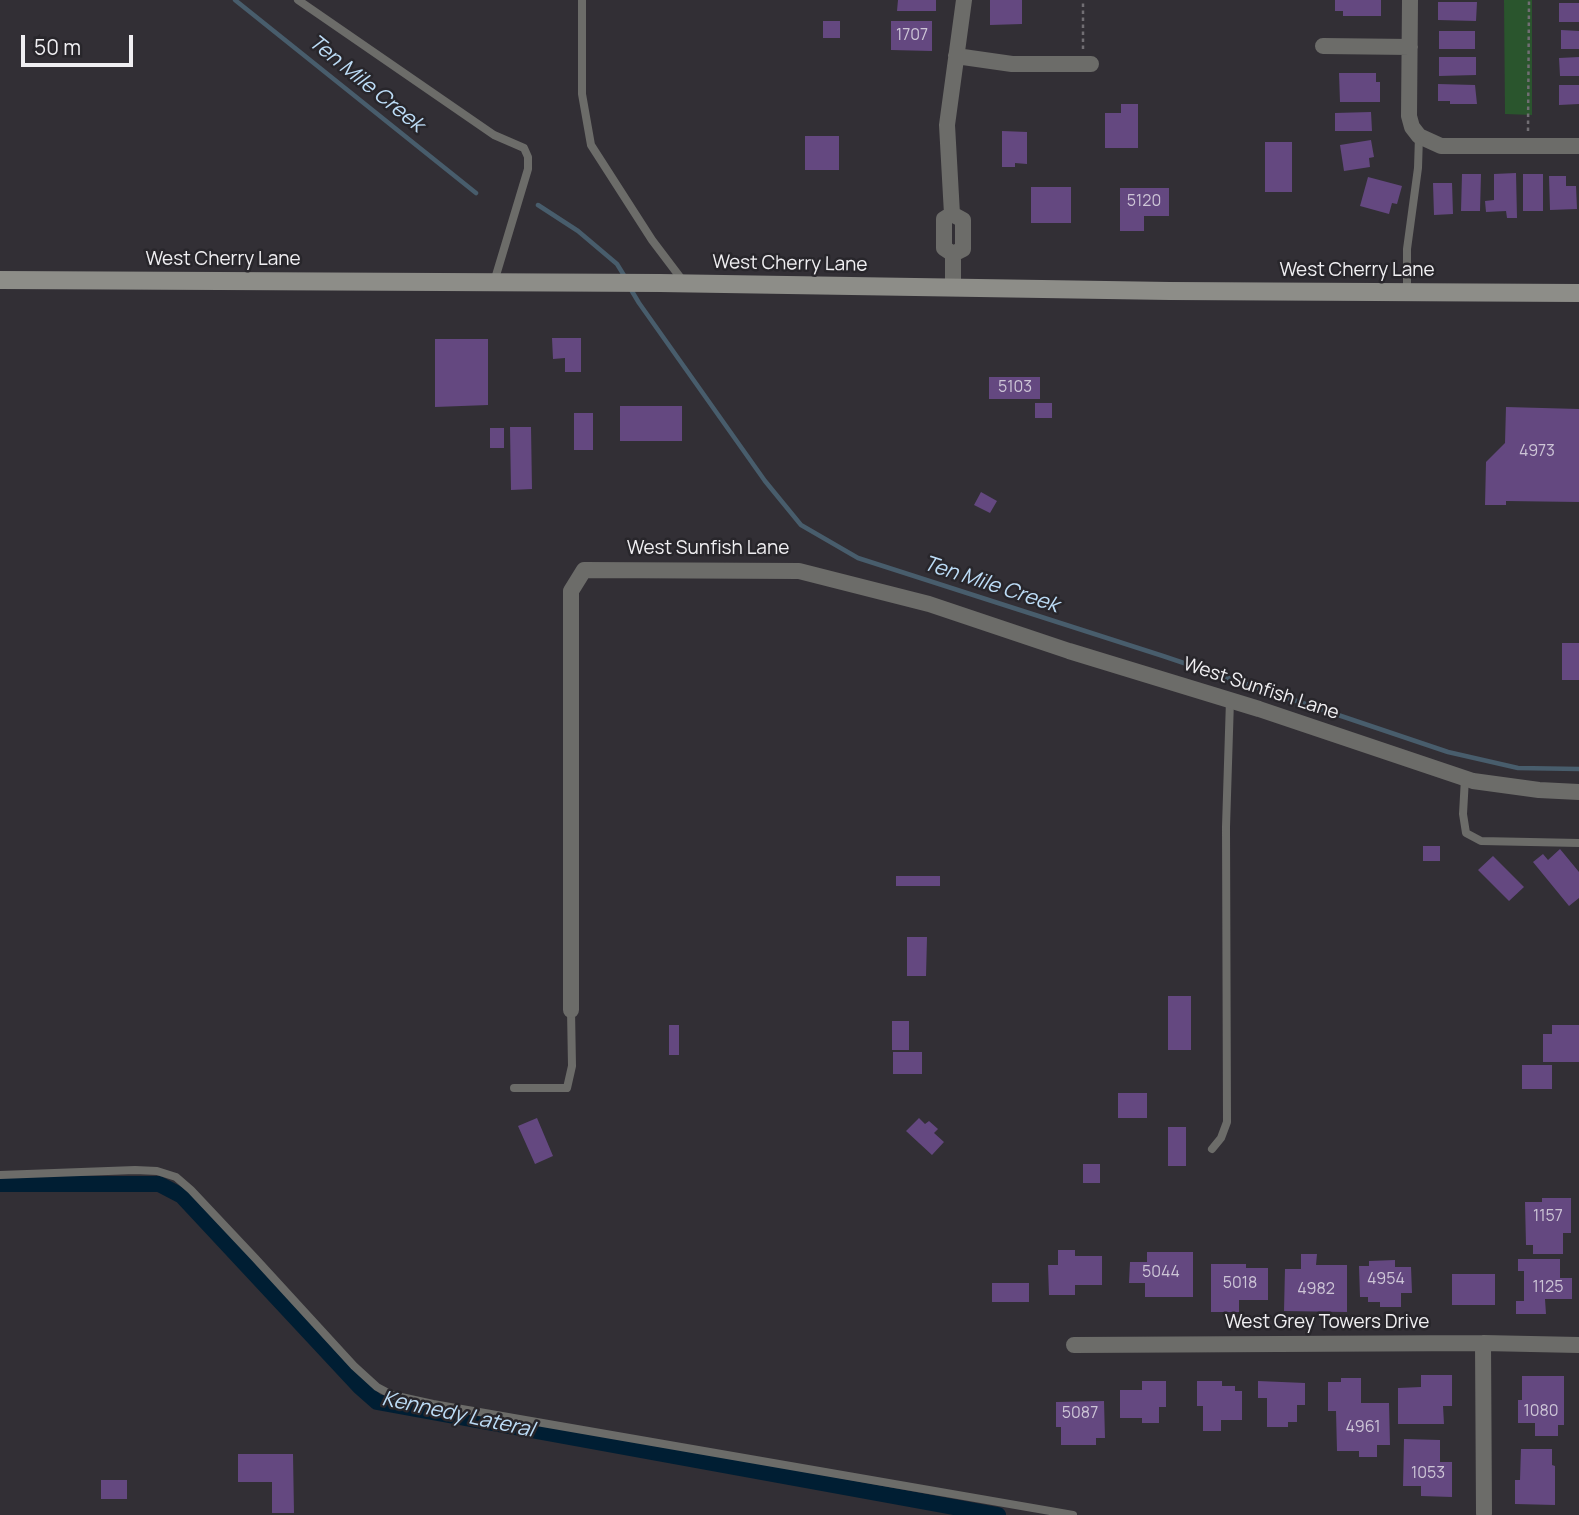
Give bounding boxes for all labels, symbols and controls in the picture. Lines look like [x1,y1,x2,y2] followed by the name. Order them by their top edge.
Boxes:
[24,21,136,65] scale bar
[896,26,928,46] house number: 1707
[303,30,429,138] water label: Ten Mile Creek
[34,33,81,61] text: 50 m
[1127,192,1161,212] house number: 5120
[145,249,301,271] street label: West Cherry Lane
[712,251,868,277] street label: West Cherry Lane
[1279,260,1435,282] street label: West Cherry Lane
[998,378,1032,398] house number: 5103
[1519,442,1555,462] house number: 4973
[627,538,789,560] street label: West Sunfish Lane
[920,551,1062,619] water label: Ten Mile Creek
[1180,653,1342,725] street label: West Sunfish Lane
[1533,1207,1563,1227] house number: 1157
[1142,1263,1180,1283] house number: 5044
[1367,1270,1405,1290] house number: 4954
[1223,1274,1257,1294] house number: 5018
[1533,1278,1563,1298] house number: 1125
[1297,1280,1335,1300] house number: 4982
[1225,1312,1429,1334] street label: West Grey Towers Drive
[380,1387,536,1443] water label: Kennedy Lateral
[1523,1402,1559,1422] house number: 1080
[1062,1404,1098,1424] house number: 5087
[1345,1418,1381,1438] house number: 4961
[1411,1464,1445,1484] house number: 1053

